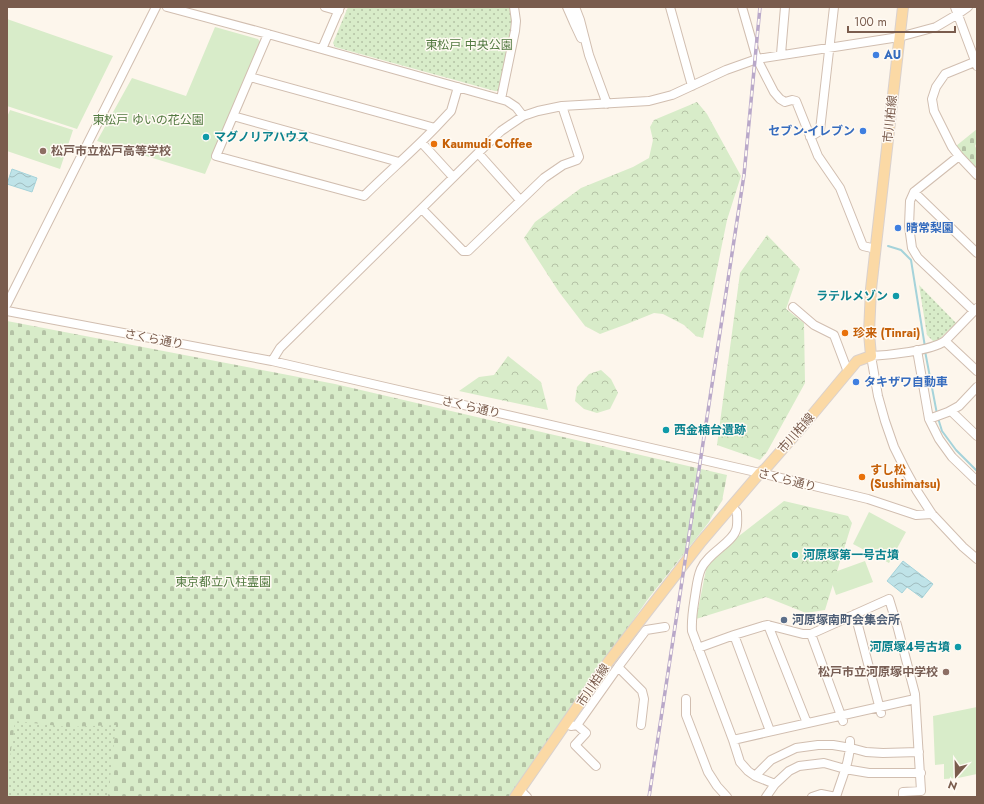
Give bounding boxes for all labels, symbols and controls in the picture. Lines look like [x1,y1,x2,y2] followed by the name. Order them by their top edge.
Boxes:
[848,8,955,34] scale bar
[854,13,887,31] text: 100 m
[425,36,513,54] park label: 東松戸 中央公園
[883,46,901,64] place label: AU
[871,50,881,60] marker: AU
[879,94,901,144] street label: 市川柏線
[92,111,204,129] park label: 東松戸 ゆいの花公園
[768,122,855,140] place label: セブン-イレブン
[858,126,868,136] marker: セブン-イレブン
[214,128,309,146] place label: マグノリアハウス
[201,132,211,142] marker: マグノリアハウス
[442,135,532,153] place label: Kaumudi Coffee
[429,139,439,149] marker: Kaumudi Coffee
[51,142,171,160] place label: 松戸市立松戸高等学校
[38,146,48,156] marker: 松戸市立松戸高等学校
[906,219,954,237] place label: 晴常梨園
[893,223,903,233] marker: 晴常梨園
[816,287,888,305] place label: ラテルメゾン
[891,291,901,301] marker: ラテルメゾン
[123,324,185,354] street label: さくら通り
[853,324,920,342] place label: 珍来 (Tinrai)
[840,328,850,338] marker: 珍来 (Tinrai)
[864,373,948,391] place label: タキザワ自動車
[851,377,861,387] marker: タキザワ自動車
[440,391,502,423] street label: さくら通り
[773,409,819,457] street label: 市川柏線
[674,421,746,439] place label: 西金楠台遺跡
[661,425,671,435] marker: 西金楠台遺跡
[870,461,941,493] place label: すし松 (Sushimatsu)
[756,464,818,496] street label: さくら通り
[857,472,867,482] marker: すし松 (Sushimatsu)
[803,546,899,564] place label: 河原塚第一号古墳
[790,550,800,560] marker: 河原塚第一号古墳
[175,573,271,591] park label: 東京都立八柱霊園
[792,611,900,629] place label: 河原塚南町会集会所
[779,615,789,625] marker: 河原塚南町会集会所
[870,638,950,656] place label: 河原塚4号古墳
[953,642,963,652] marker: 河原塚4号古墳
[572,660,614,710] street label: 市川柏線
[818,663,938,681] place label: 松戸市立河原塚中学校
[941,667,951,677] marker: 松戸市立河原塚中学校
[936,756,976,796] north arrow
[946,776,959,794] text: N

